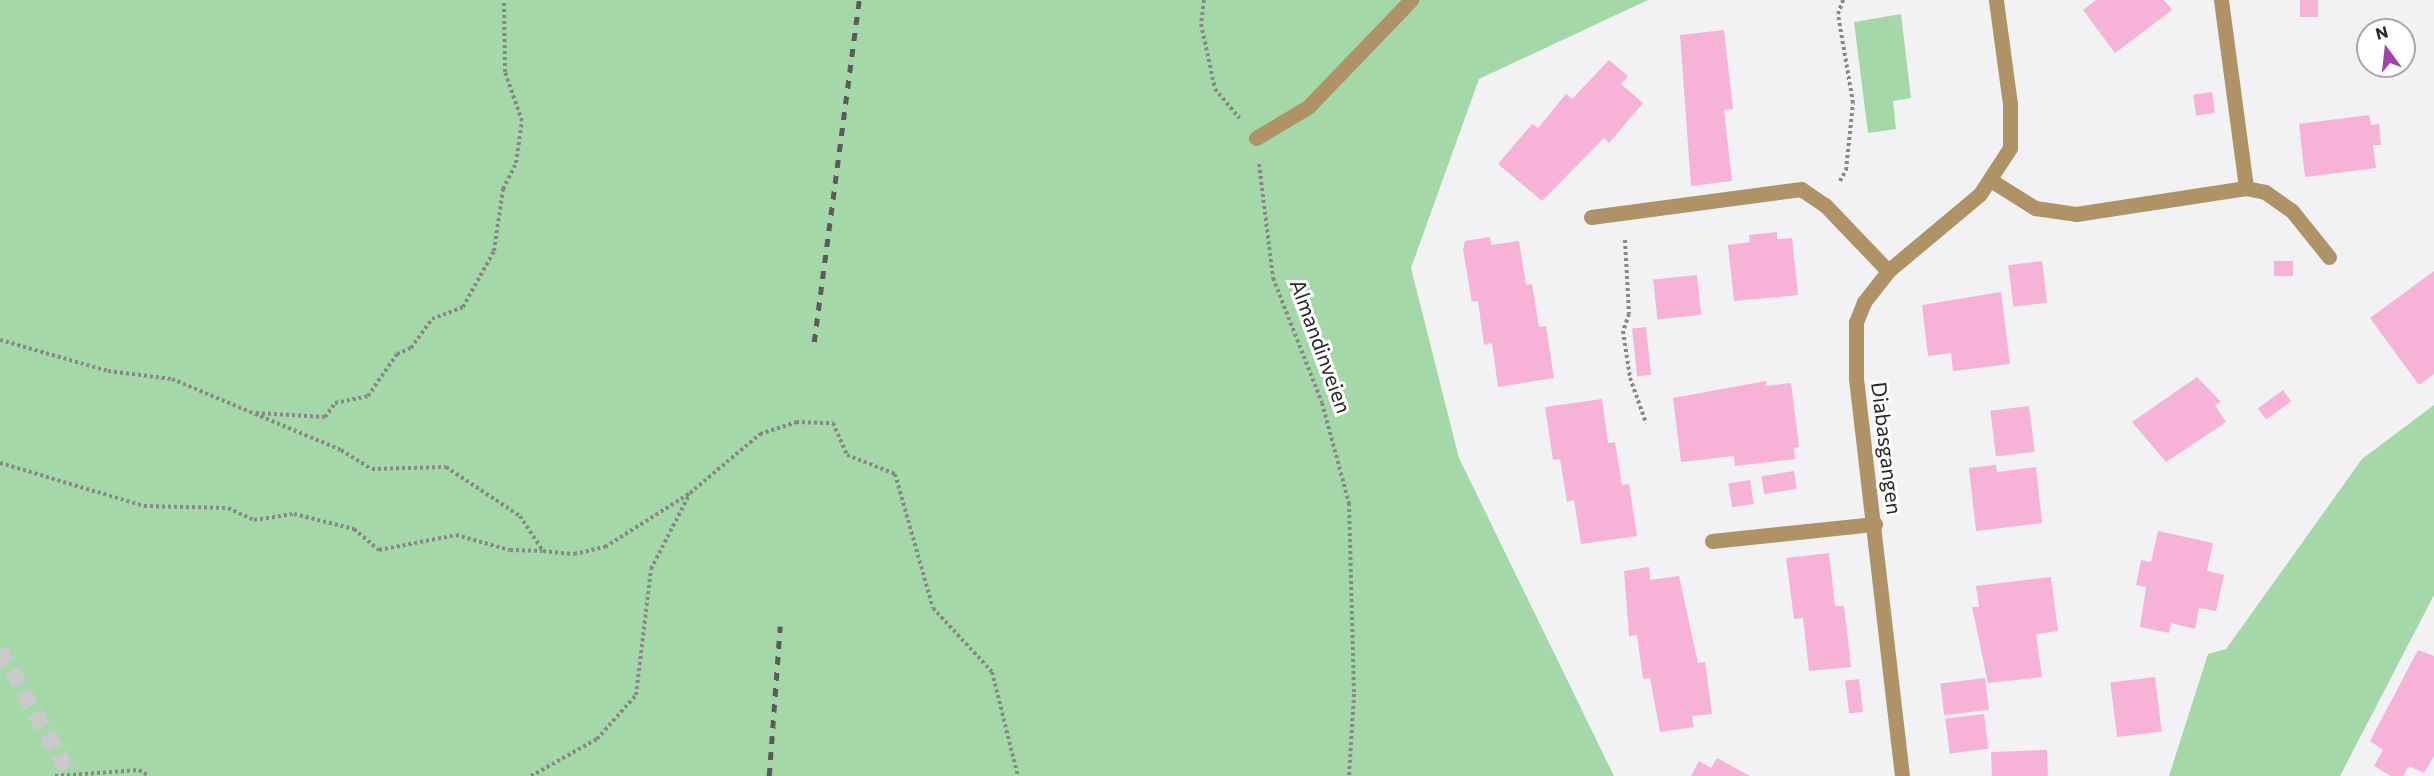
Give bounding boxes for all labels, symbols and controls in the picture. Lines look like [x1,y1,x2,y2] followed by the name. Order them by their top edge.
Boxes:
[2356,18,2416,78] north arrow
[2373,21,2390,43] text: N
[1285,276,1357,416] street label: Almandinveien
[1866,380,1908,516] street label: Diabasgangen

